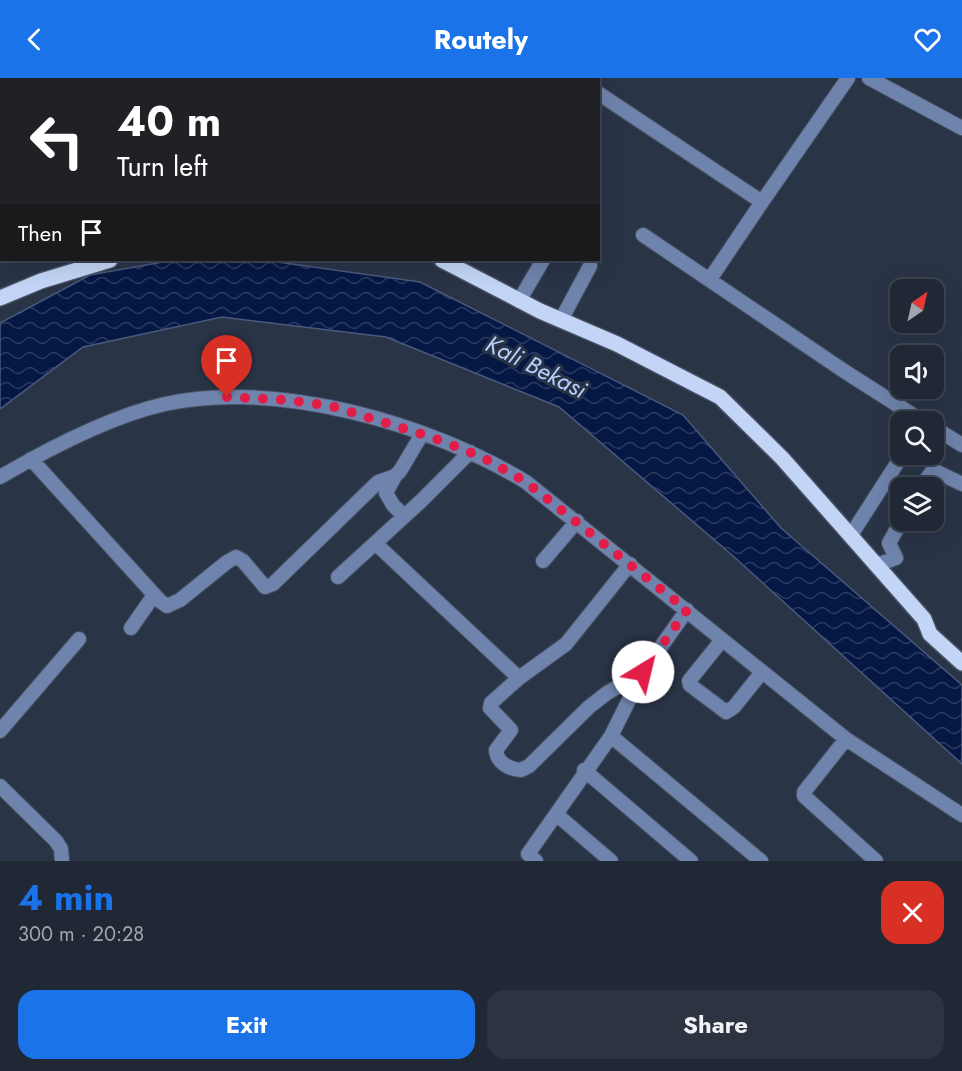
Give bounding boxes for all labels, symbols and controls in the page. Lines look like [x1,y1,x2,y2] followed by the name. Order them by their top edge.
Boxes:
[434,20,528,59] text: Routely
[18,23,51,56] icon: back
[911,23,944,56] icon: heart
[117,91,221,152] text: 40 m
[18,102,96,180] icon: left
[117,147,207,186] text: Turn left
[75,216,108,249] icon: arrive
[18,217,63,249] text: Then
[890,279,944,333] north arrow
[890,279,944,531] map controls
[480,326,594,407] water label: Kali Bekasi
[201,335,252,397] pin
[210,344,243,377] icon: arrive
[890,345,944,399] button: sound
[890,411,944,465] button: search
[890,477,944,531] button: layers
[611,640,675,704] position arrow
[18,871,114,923] text: 4 min
[881,881,944,944] button: close
[18,920,144,949] text: 300 m · 20:28
[18,990,475,1059] button: Exit
[487,990,944,1059] button: Share

